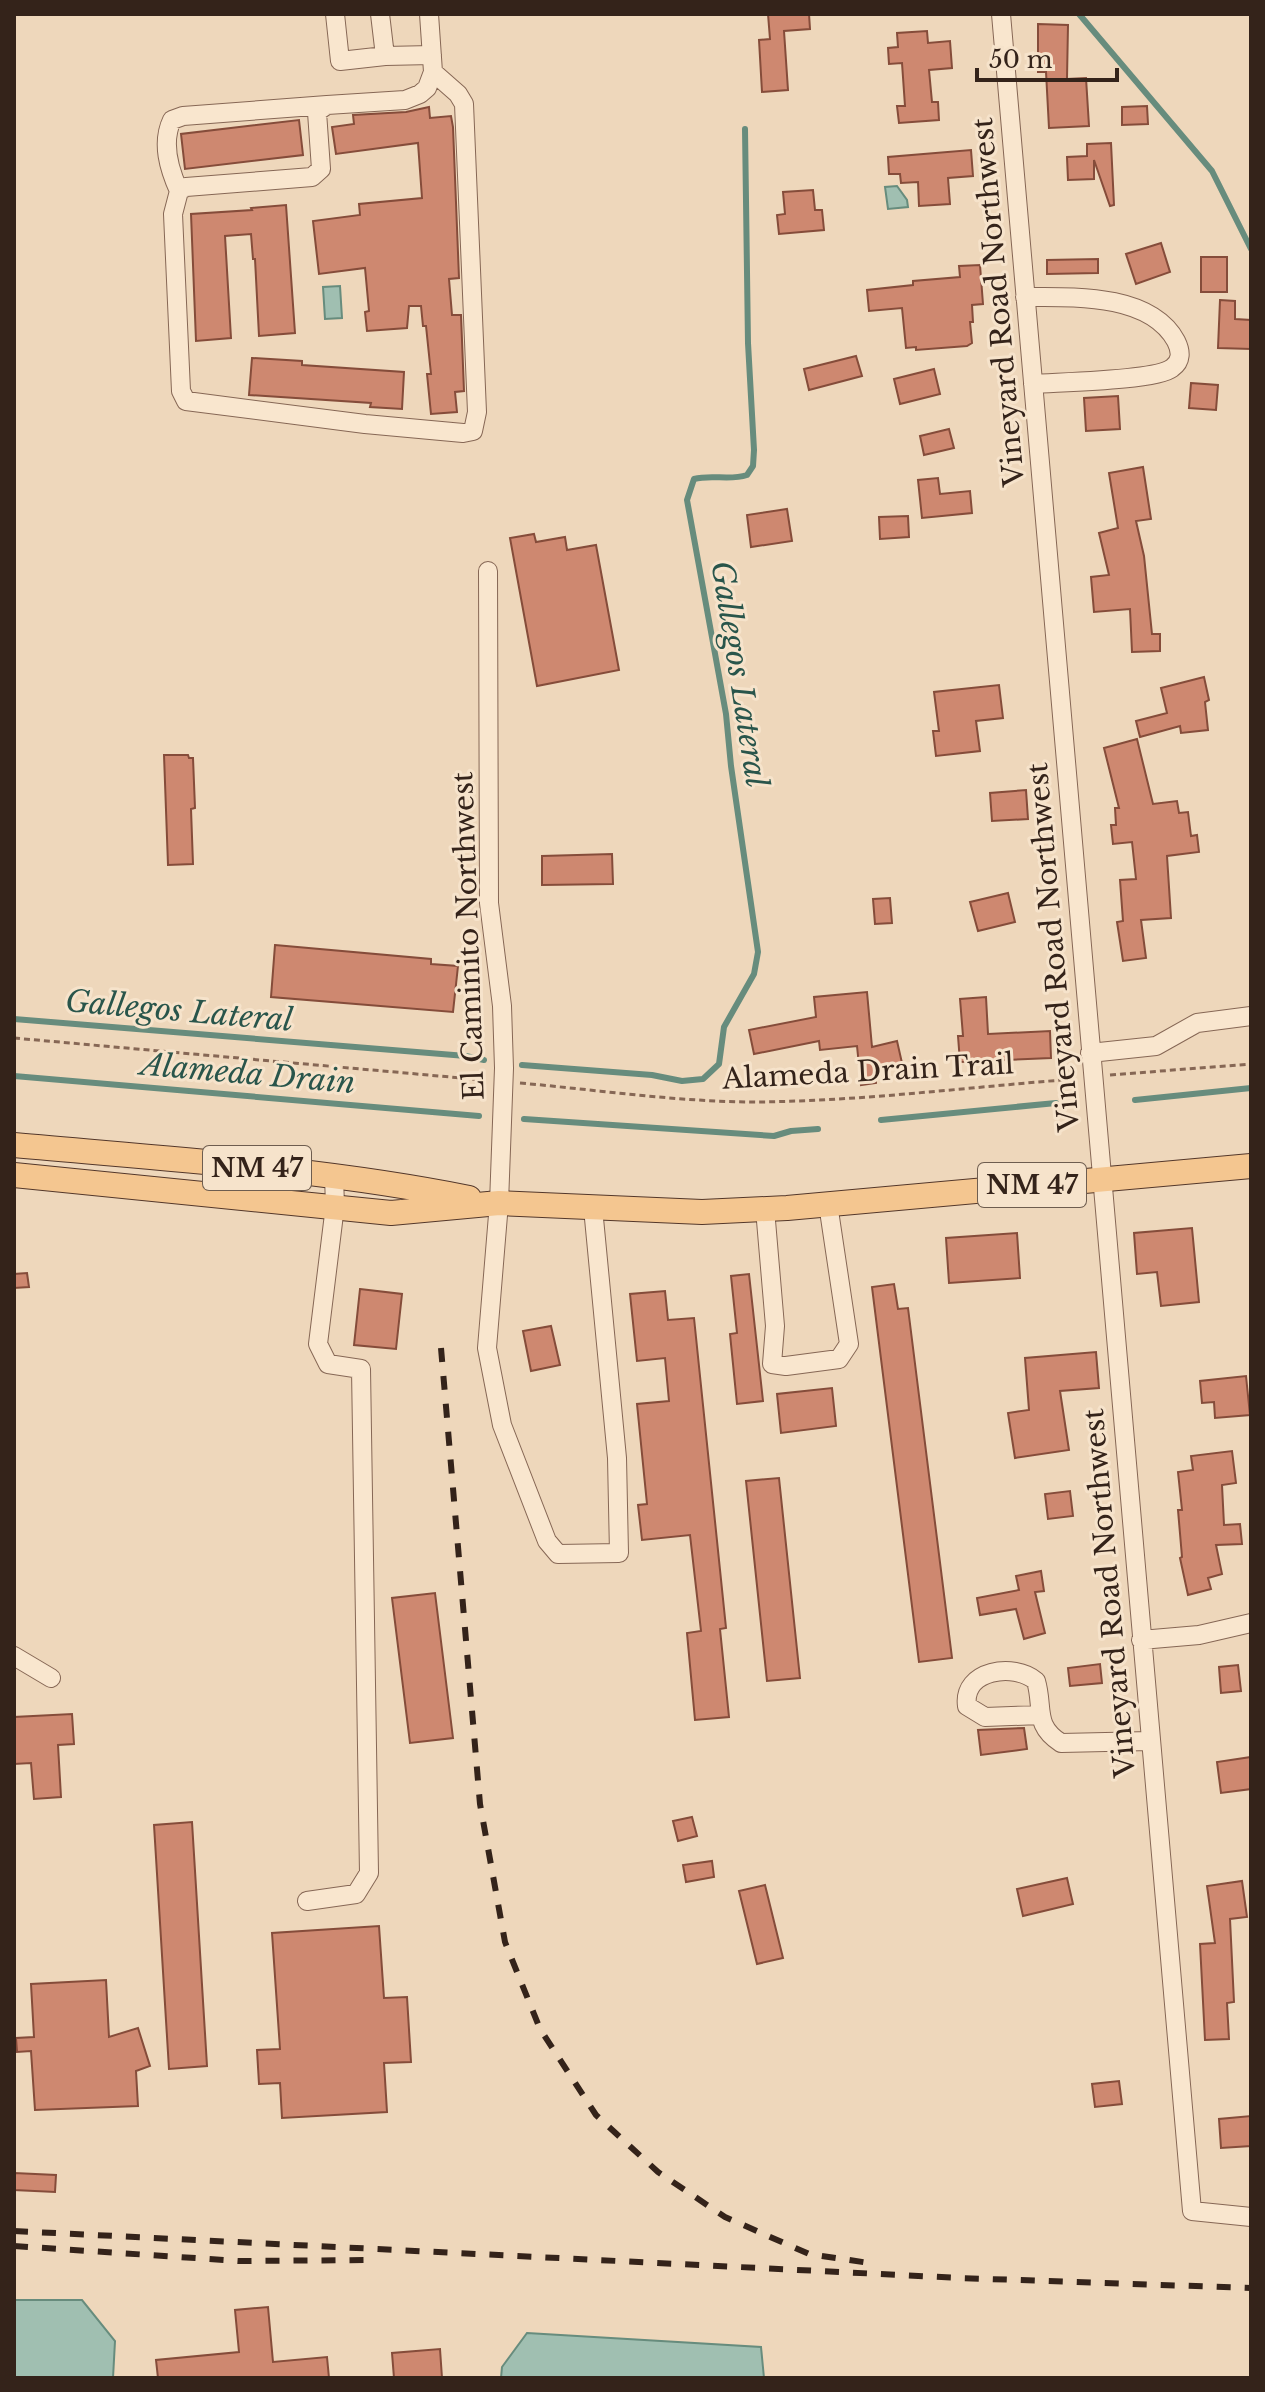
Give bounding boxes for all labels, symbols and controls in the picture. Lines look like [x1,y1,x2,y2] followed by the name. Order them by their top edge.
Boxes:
[977,32,1117,82] scale bar
[989,45,1053,74] text: 50 m
[965,116,1032,489] street label: Vineyard Road Northwest
[703,558,776,790] water label: Gallegos Lateral
[1020,761,1087,1134] street label: Vineyard Road Northwest
[445,771,492,1101] street label: El Caminito Northwest
[64,982,295,1039] water label: Gallegos Lateral
[135,1045,357,1101] water label: Alameda Drain
[720,1046,1015,1097] street label: Alameda Drain Trail
[203,1146,311,1190] road number: NM 47
[978,1163,1086,1207] road number: NM 47
[1076,1407,1143,1780] street label: Vineyard Road Northwest

